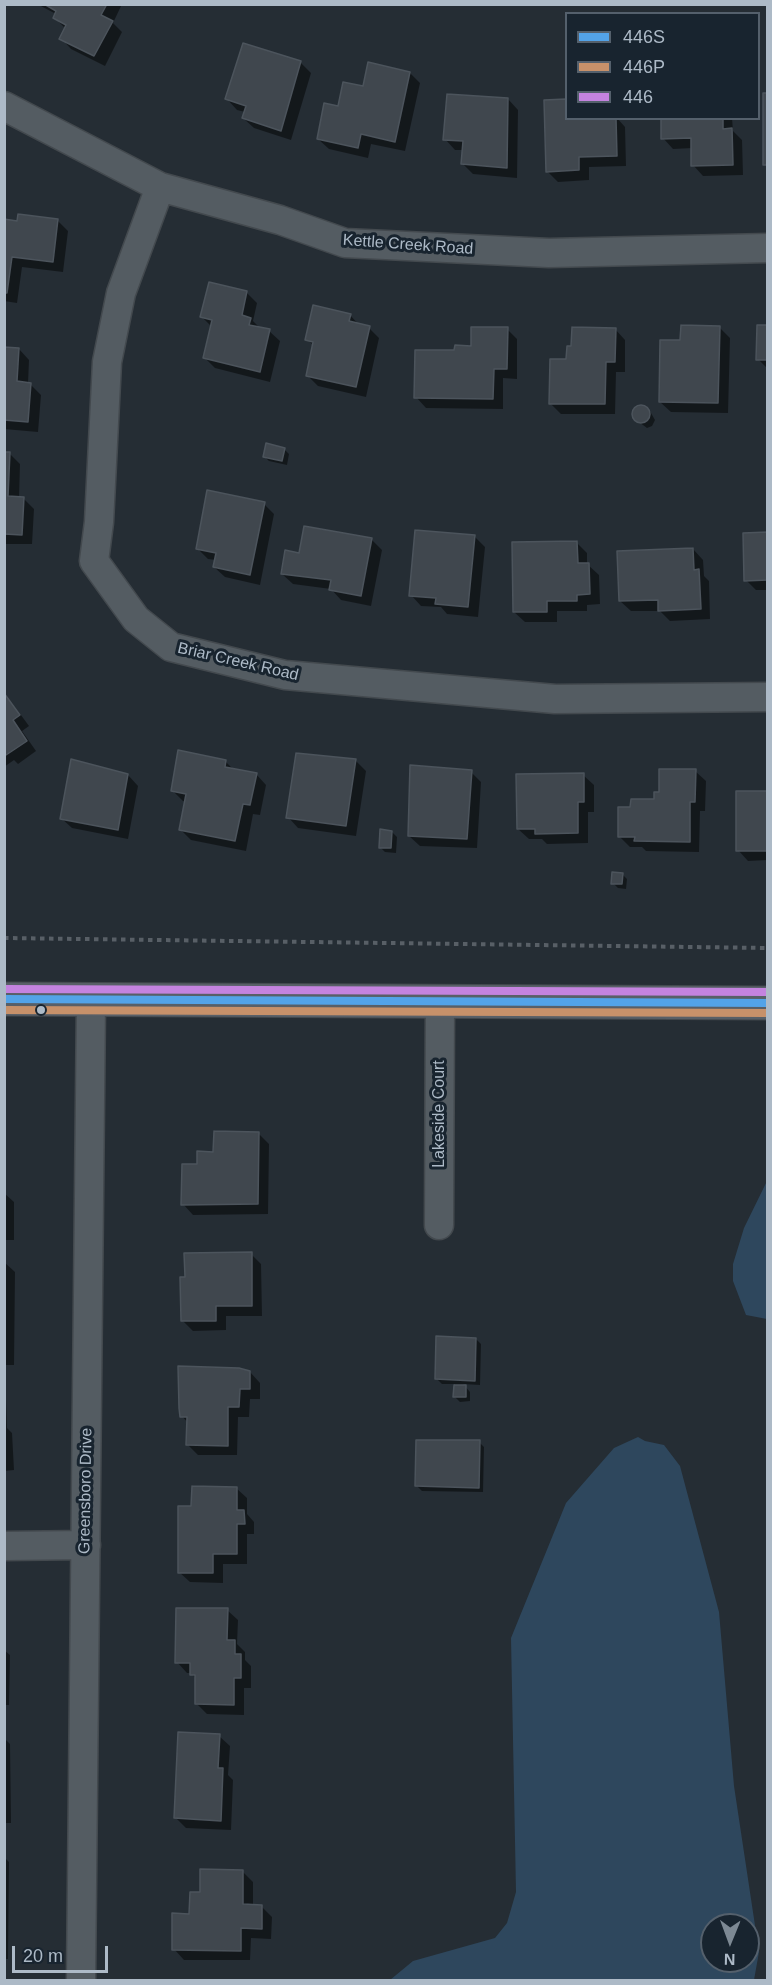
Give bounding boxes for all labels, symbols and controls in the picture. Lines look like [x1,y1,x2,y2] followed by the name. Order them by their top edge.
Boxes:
[565,12,760,120] legend
[623,27,665,47] text: 446S
[623,57,665,77] text: 446P
[623,87,653,107] text: 446
[342,231,474,259] street label: Kettle Creek Road
[176,639,300,685] street label: Briar Creek Road
[35,1004,47,1016] unlabelled marker
[430,1060,450,1168] street label: Lakeside Court
[75,1428,97,1554] street label: Greensboro Drive
[700,1913,760,1973] north arrow
[15,1934,111,1972] scale bar
[23,1946,63,1966] text: 20 m
[724,1951,736,1968] text: N

